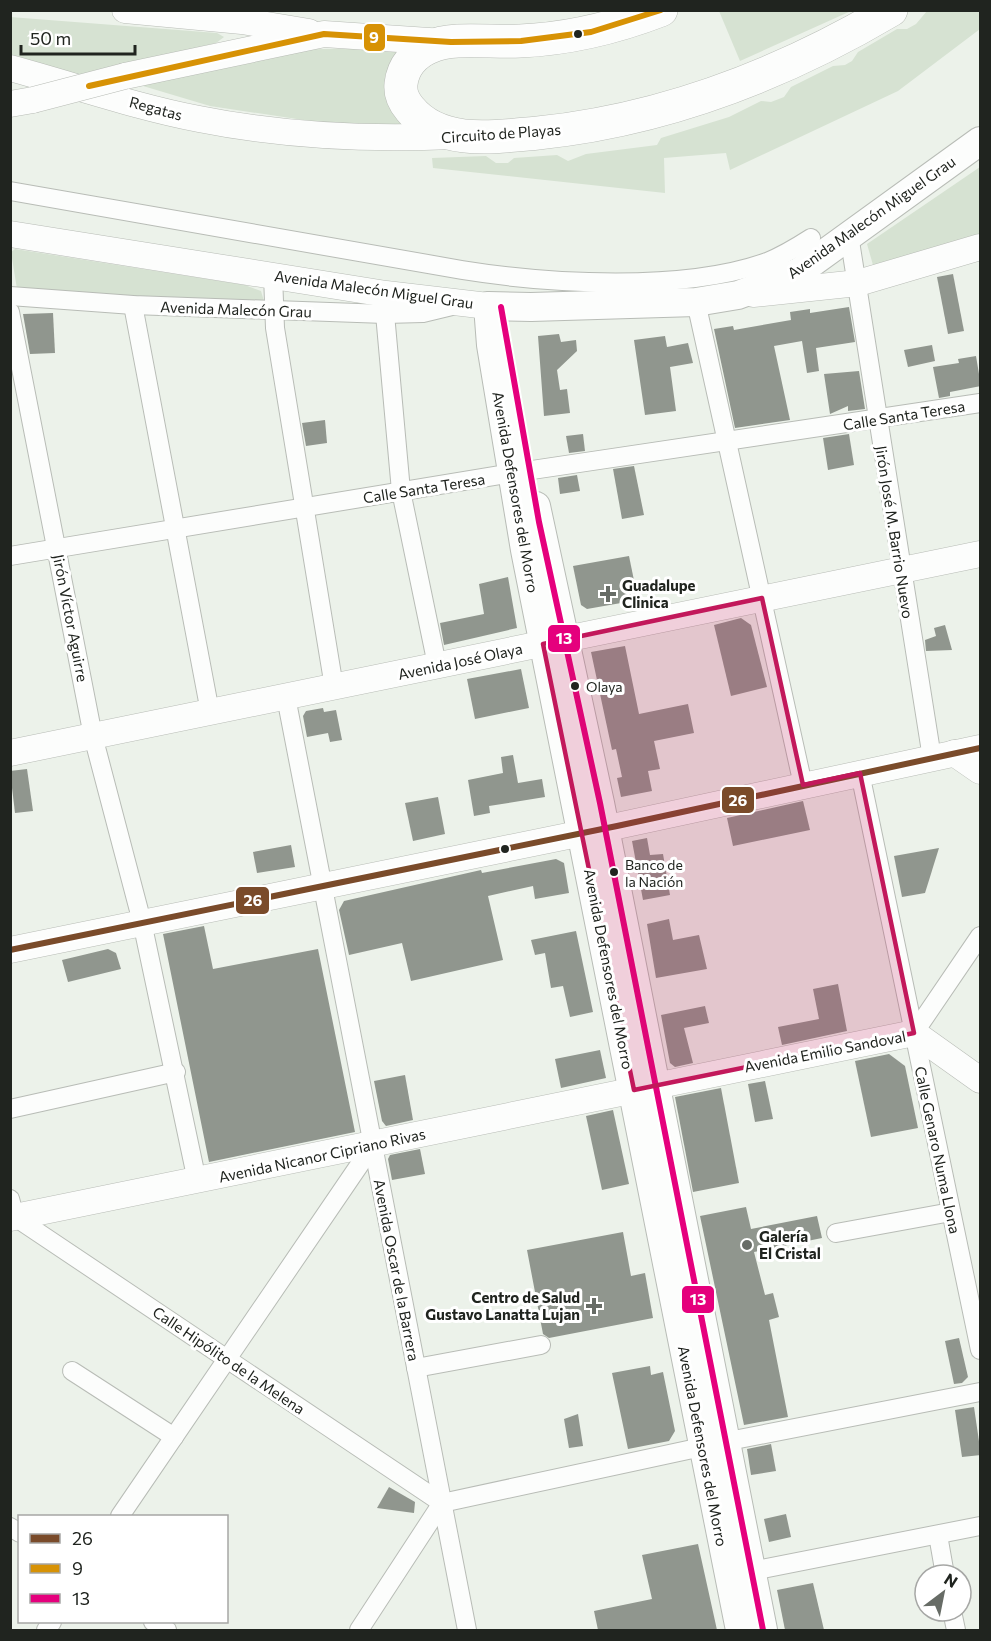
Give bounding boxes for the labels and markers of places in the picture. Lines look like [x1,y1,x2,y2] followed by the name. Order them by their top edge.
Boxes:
[572,28,584,40] unlabelled marker
[622,576,696,611] place label: Guadalupe Clinica
[599,585,617,603] marker: Guadalupe Clinica
[586,678,623,695] place label: Olaya
[569,680,581,692] marker: Olaya
[499,843,511,855] unlabelled marker
[625,856,683,890] place label: Banco de la Nación
[608,866,620,878] marker: Banco de la Nación
[759,1227,821,1262] place label: Galería El Cristal
[740,1238,754,1252] marker: Galería El Cristal
[425,1288,580,1323] place label: Centro de Salud Gustavo Lanatta Lujan
[585,1297,603,1315] marker: Centro de Salud Gustavo Lanatta Lujan

